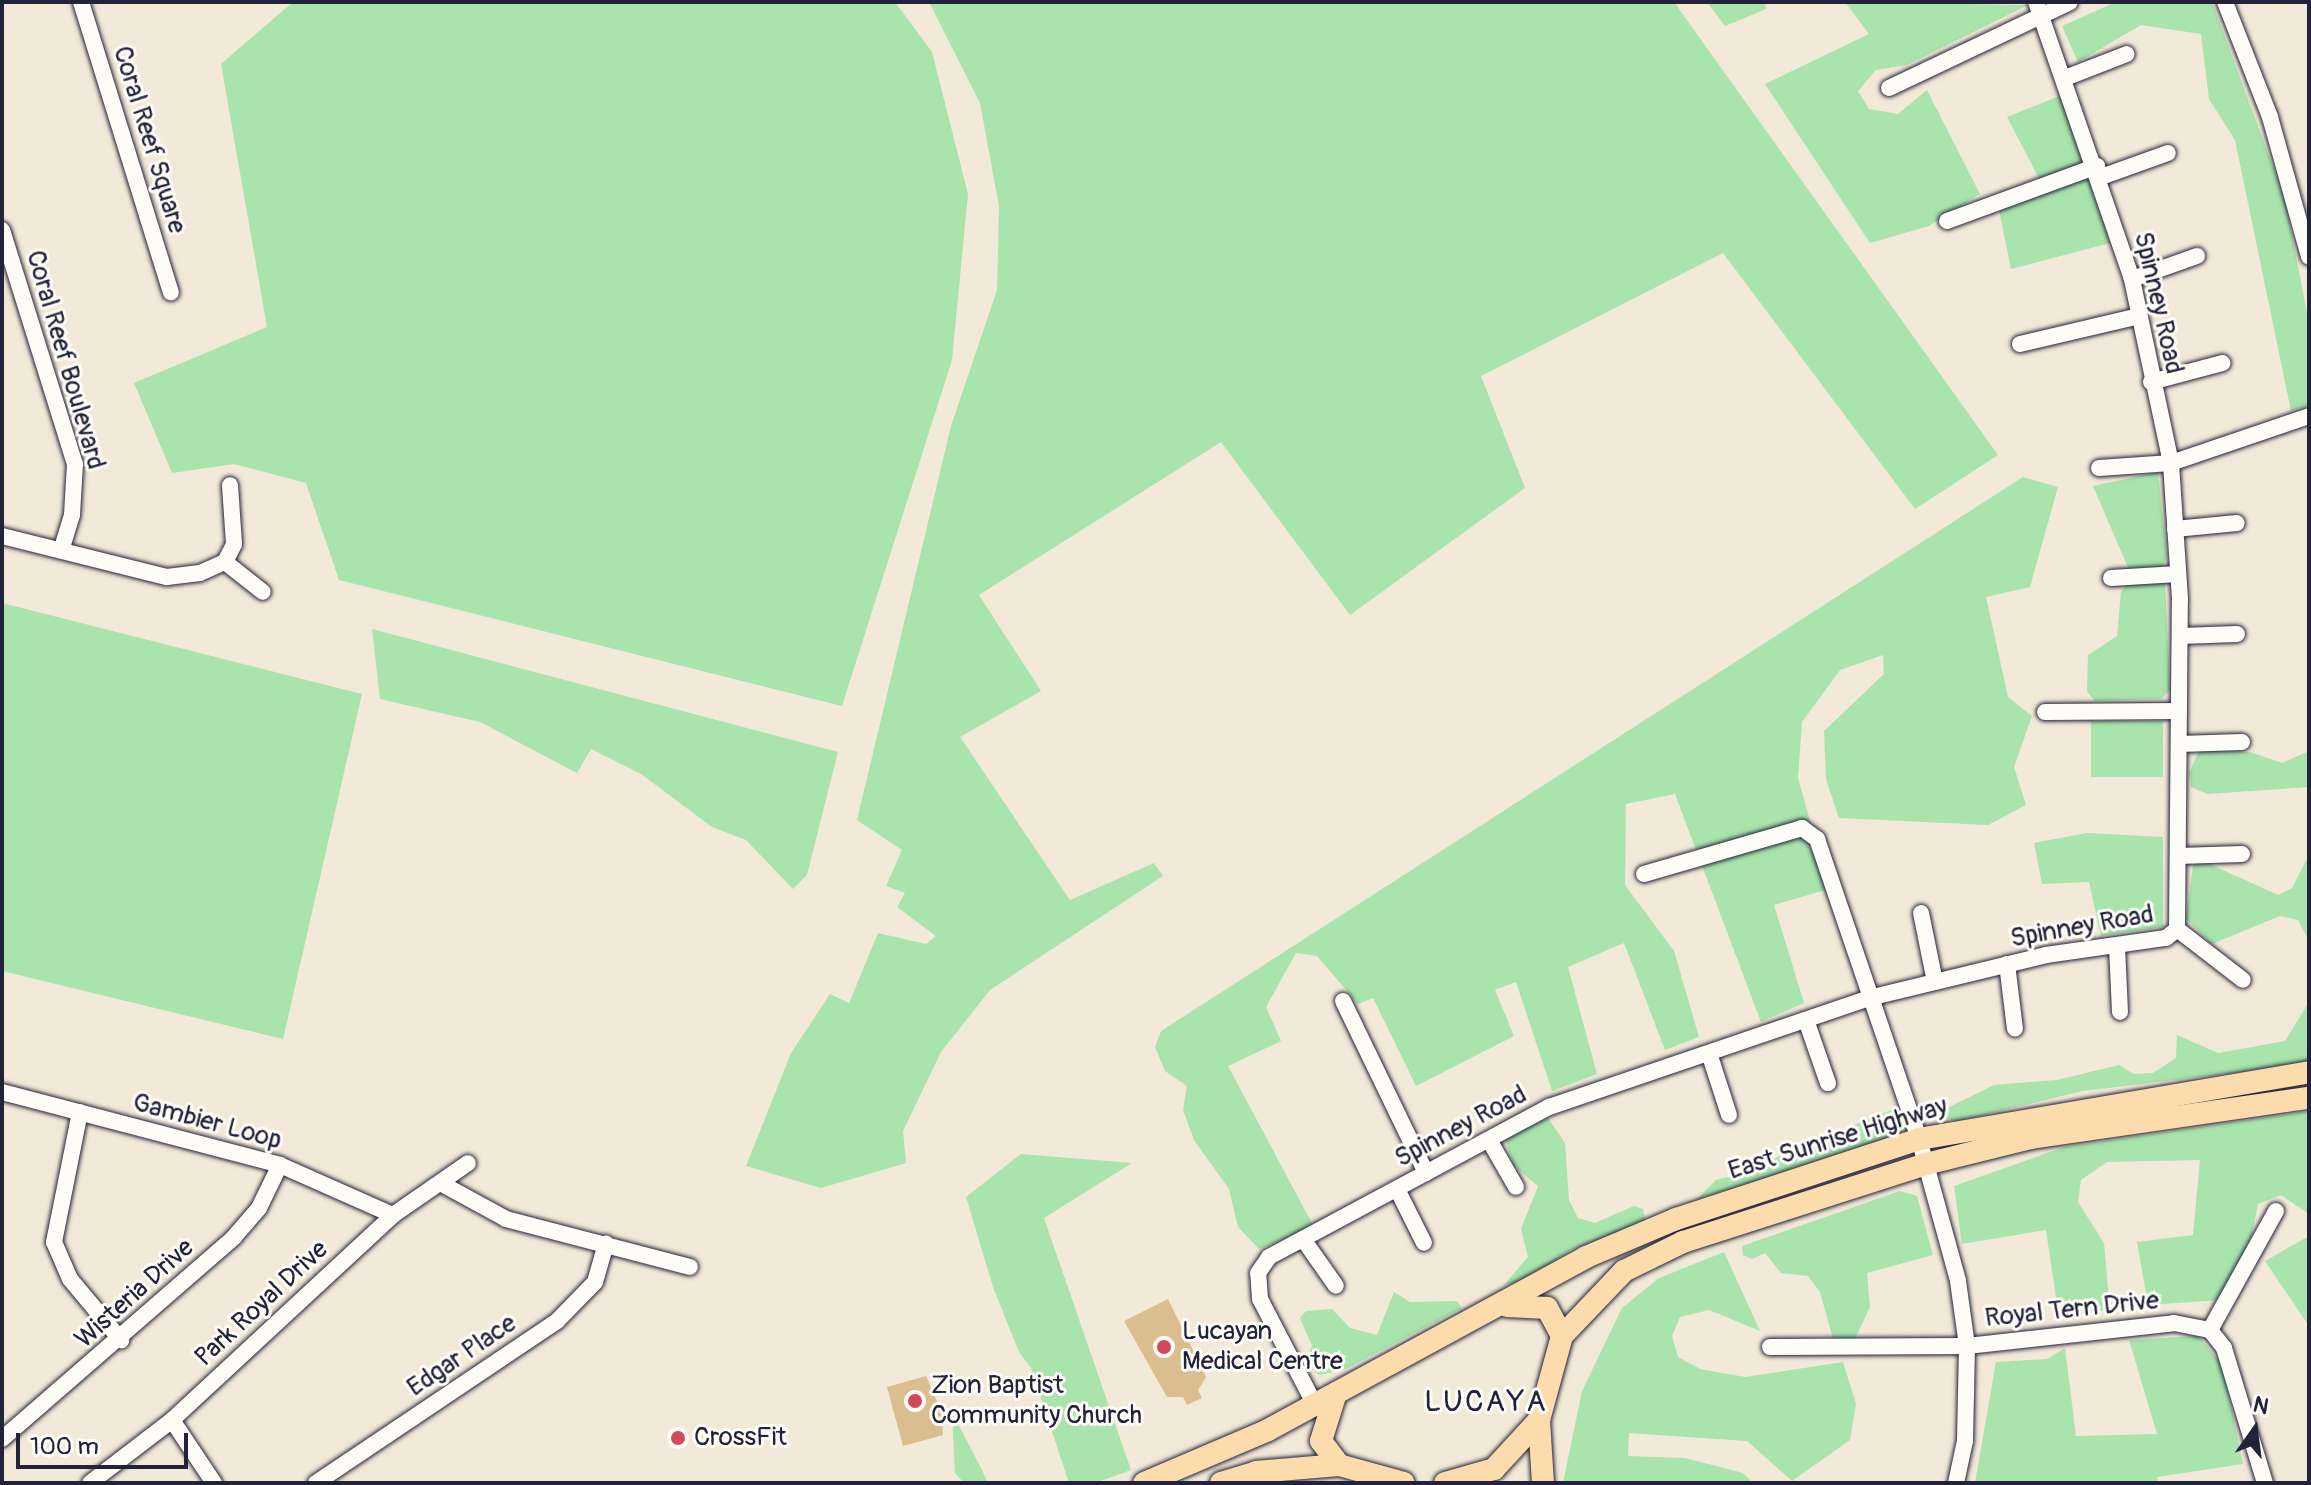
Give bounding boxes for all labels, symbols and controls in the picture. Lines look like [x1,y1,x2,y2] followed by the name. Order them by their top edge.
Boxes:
[106,43,192,237] street label: Coral Reef Square
[2127,229,2189,377] street label: Spinney Road
[19,247,111,473] street label: Coral Reef Boulevard
[2008,899,2156,955] street label: Spinney Road
[1390,1079,1532,1175] street label: Spinney Road
[129,1087,285,1157] street label: Gambier Loop
[1725,1091,1951,1187] street label: East Sunrise Highway
[69,1233,201,1355] street label: Wisteria Drive
[189,1234,335,1374] street label: Park Royal Drive
[1983,1285,2161,1335] street label: Royal Tern Drive
[402,1308,522,1404] street label: Edgar Place
[1182,1316,1343,1378] place label: Lucayan Medical Centre
[1153,1336,1175,1358] marker: Lucayan Medical Centre
[931,1370,1142,1432] place label: Zion Baptist Community Church
[1424,1384,1548,1420] district label: LUCAYA
[2215,1389,2295,1469] north arrow
[2250,1390,2271,1421] text: N
[906,1392,924,1410] marker: Zion Baptist Community Church
[20,1417,192,1467] scale bar
[694,1422,787,1454] place label: CrossFit
[669,1429,687,1447] marker: CrossFit
[30,1432,99,1461] text: 100 m

